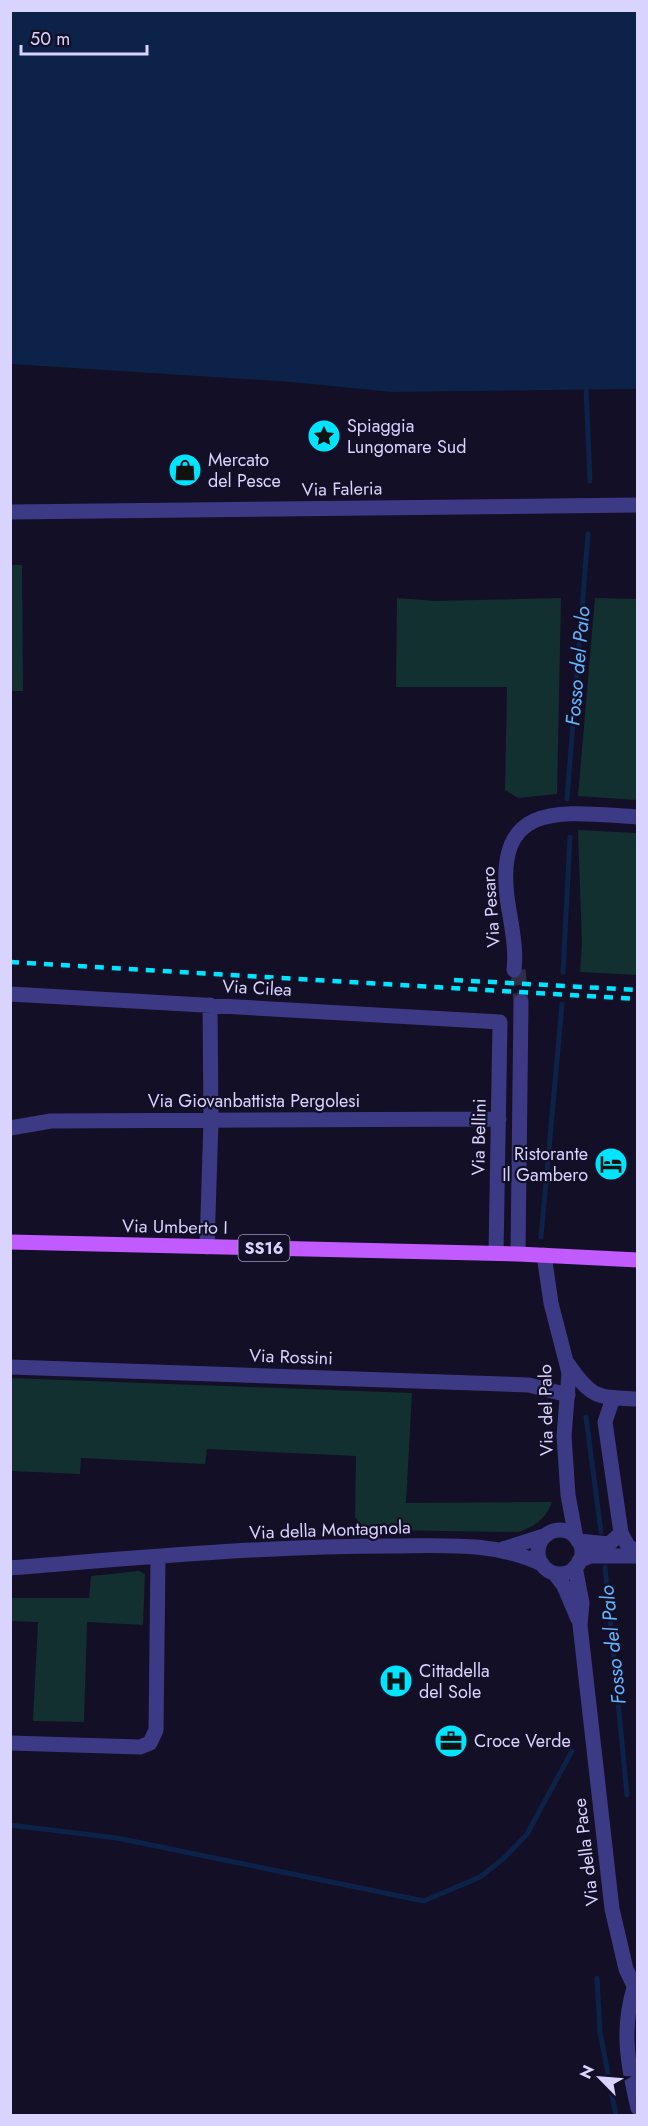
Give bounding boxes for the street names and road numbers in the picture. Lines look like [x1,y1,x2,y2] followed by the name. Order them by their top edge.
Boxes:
[301,475,383,503] street label: Via Faleria
[475,866,507,948] street label: Via Pesaro
[222,973,292,1003] street label: Via Cilea
[148,1088,360,1114] street label: Via Giovanbattista Pergolesi
[465,1098,493,1176] street label: Via Bellini
[122,1213,228,1241] street label: Via Umberto I
[238,1235,290,1261] road number: SS16
[249,1343,333,1371] street label: Via Rossini
[532,1364,560,1456] street label: Via del Palo
[249,1514,411,1546] street label: Via della Montagnola
[566,1797,606,1907] street label: Via della Pace

